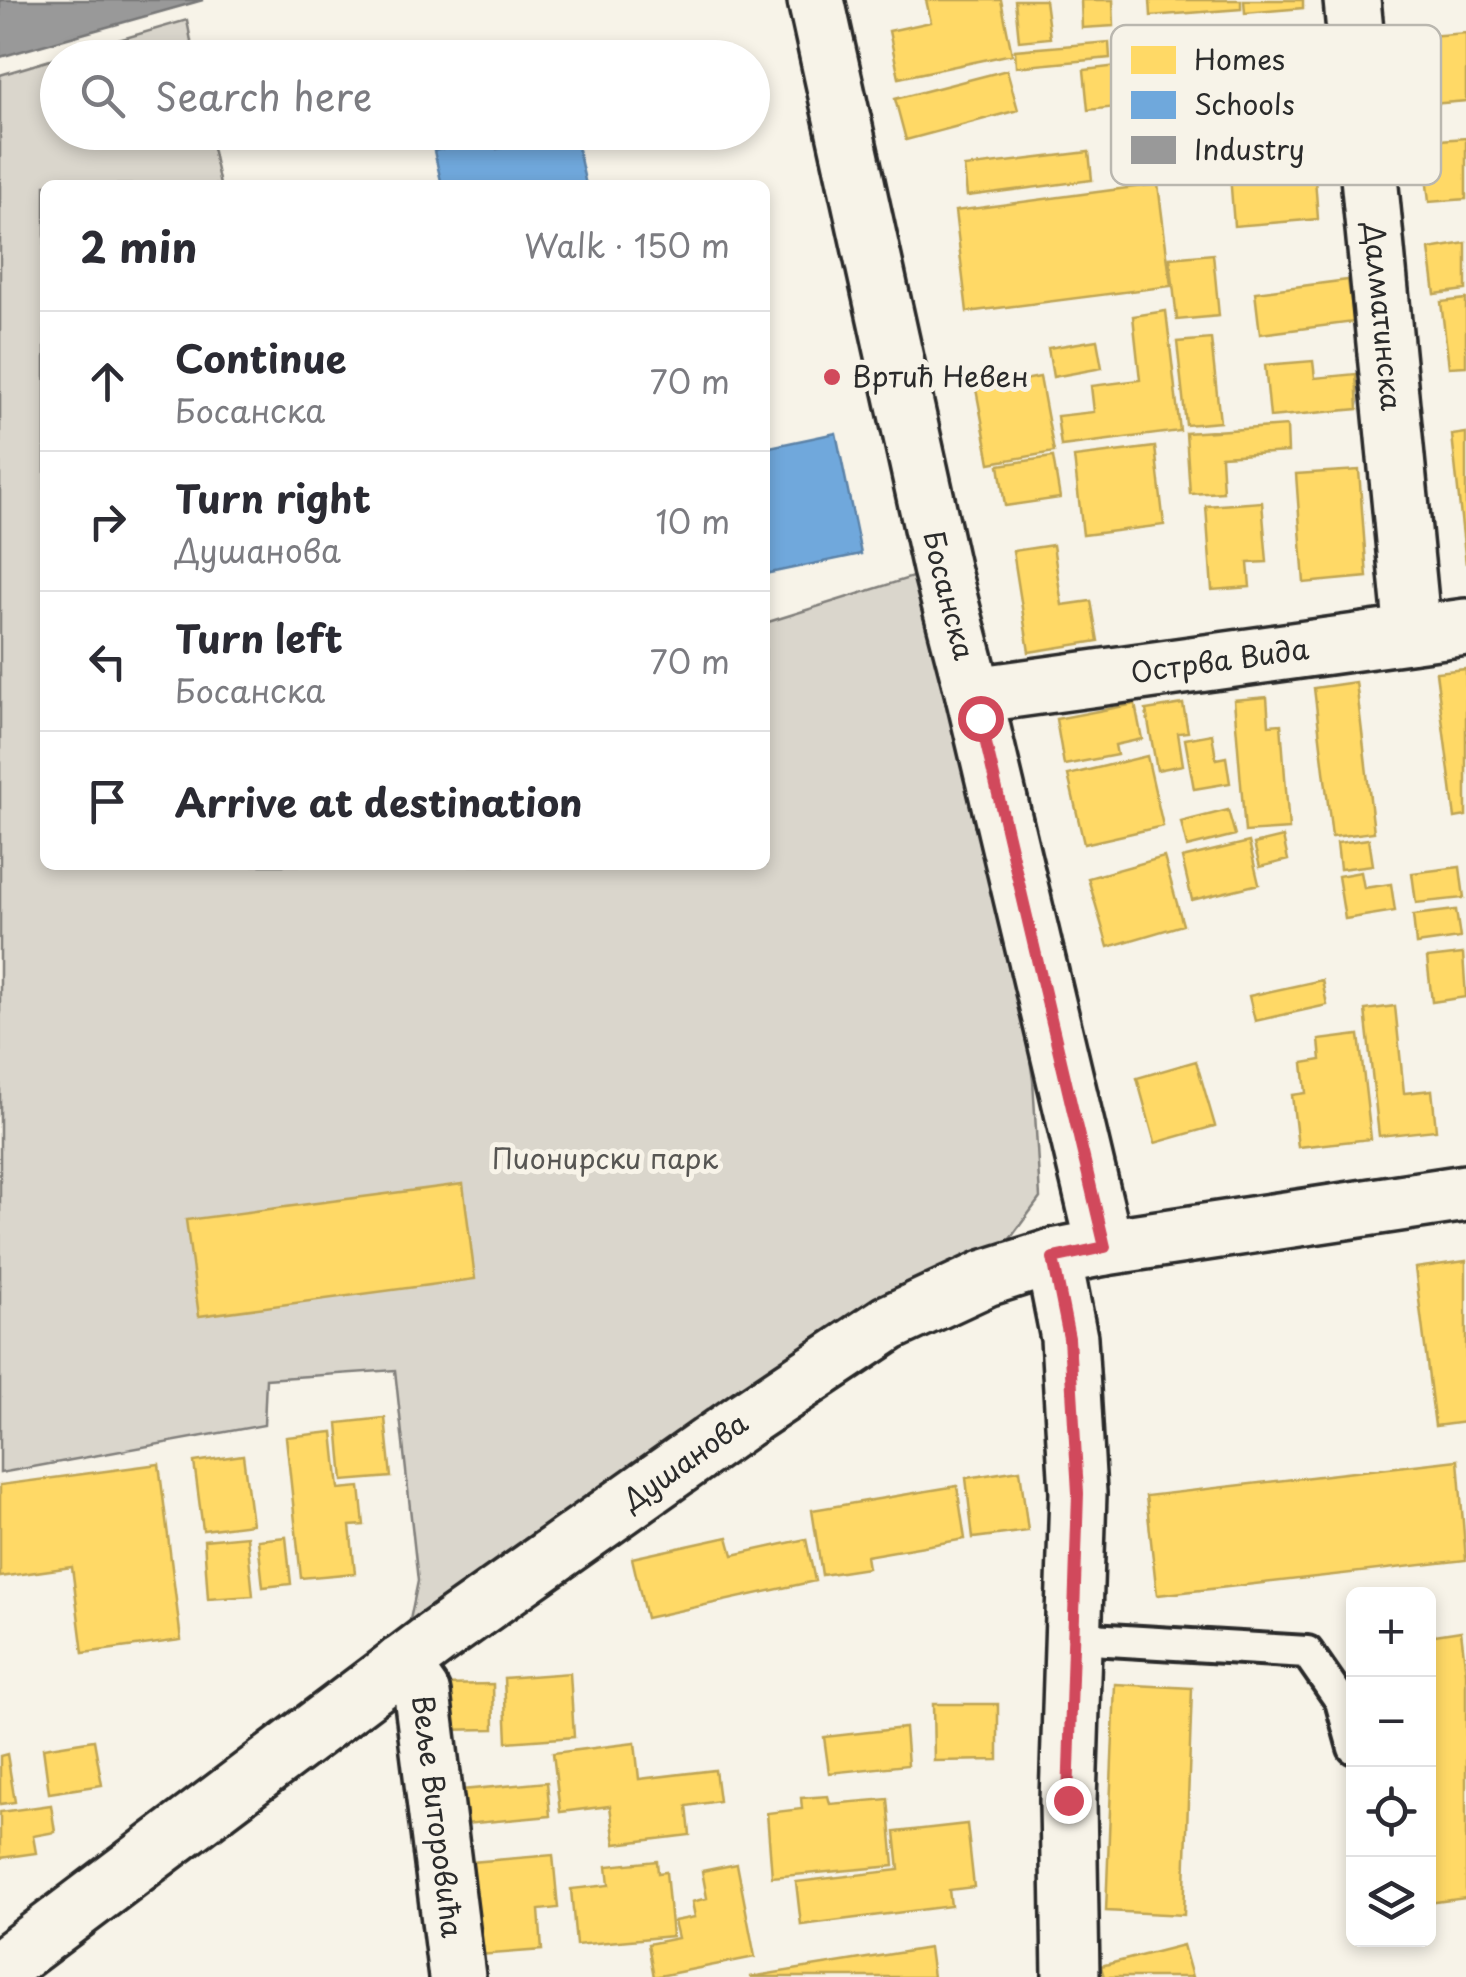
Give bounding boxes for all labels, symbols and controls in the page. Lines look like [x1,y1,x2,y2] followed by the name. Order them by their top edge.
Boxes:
[1111,25,1441,185] legend
[1194,37,1285,80] text: Homes
[40,40,770,150] search box
[155,67,372,124] text: Search here
[75,68,130,123] icon: search
[1194,82,1295,125] text: Schools
[1194,127,1305,170] text: Industry
[80,214,197,277] text: 2 min
[1353,219,1414,413] street label: Далматинска
[524,221,730,269] text: Walk · 150 m
[175,329,346,386] text: Continue
[80,354,135,409] icon: ahead
[852,354,1029,397] place label: Вртић Невен
[650,357,730,405] text: 70 m
[821,366,843,388] marker: Вртић Невен
[175,386,325,434] text: Босанска
[175,469,371,526] text: Turn right
[80,494,135,549] icon: right
[656,497,730,545] text: 10 m
[175,526,341,574] text: Душанова
[913,527,987,665] street label: Босанска
[175,609,343,666] text: Turn left
[1128,626,1312,693] street label: Острва Вида
[80,634,135,689] icon: left
[650,637,730,685] text: 70 m
[175,666,325,714] text: Босанска
[958,696,1004,742] route start
[175,773,583,830] text: Arrive at destination
[80,774,135,829] icon: arrive
[492,1136,718,1179] park label: Пионирски парк
[612,1401,757,1521] street label: Душанова
[1346,1587,1436,1947] map controls
[1346,1587,1436,1677] button: +
[1346,1677,1436,1767] button: −
[402,1693,475,1940] street label: Веље Виторовића
[1346,1767,1436,1857] button: locate
[1046,1778,1092,1824] route end
[1346,1857,1436,1947] button: layers

